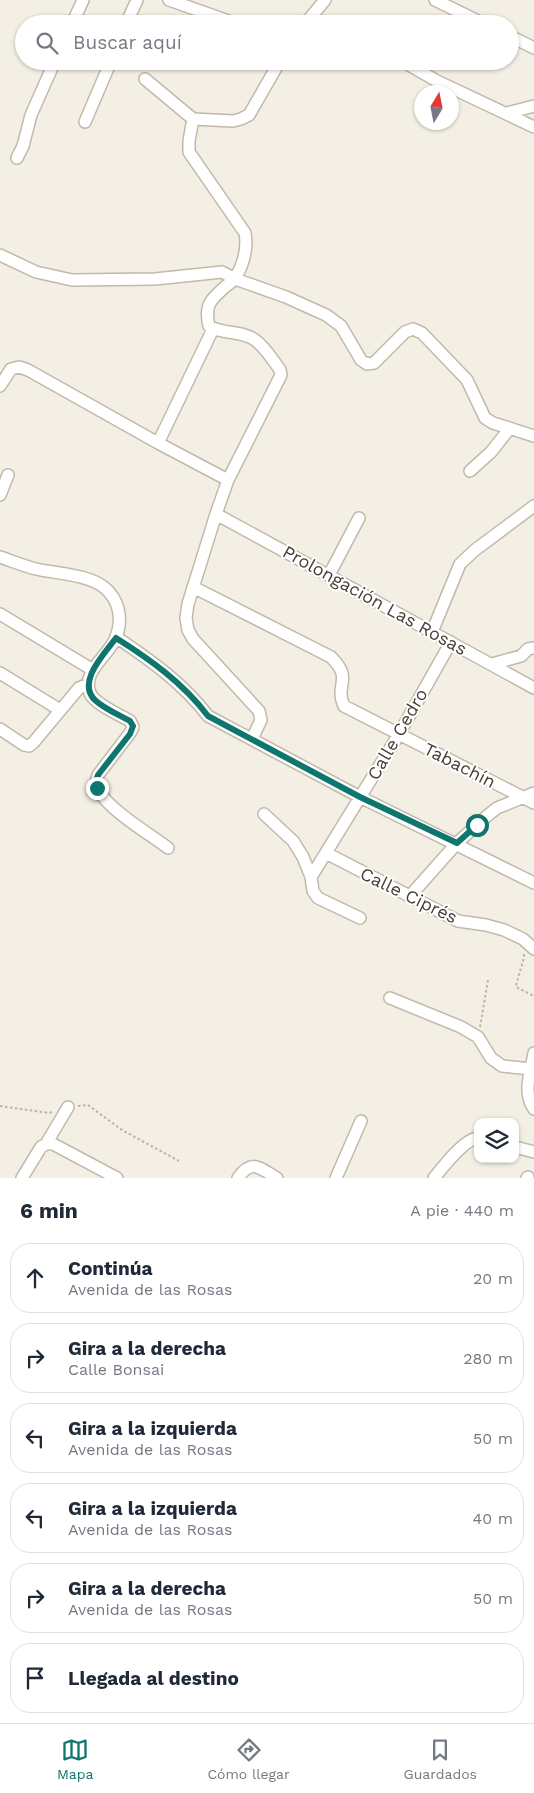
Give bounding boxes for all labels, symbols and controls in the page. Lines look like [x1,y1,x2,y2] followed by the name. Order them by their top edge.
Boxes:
[15,15,519,70] search box
[33,29,61,57] icon: search
[73,31,182,54] text: Buscar aquí
[414,85,459,130] north arrow
[279,541,471,659] street label: Prolongación Las Rosas
[362,685,432,783] street label: Calle Cedro
[421,738,499,792] street label: Tabachín
[86,777,109,800] route end
[466,814,489,837] route start
[357,862,461,928] street label: Calle Ciprés
[474,1118,519,1163] map controls
[474,1118,519,1163] button: layers
[20,1198,78,1223] text: 6 min
[410,1201,514,1220] text: A pie · 440 m
[68,1257,152,1280] text: Continúa
[21,1264,49,1292] icon: ahead
[473,1269,513,1288] text: 20 m
[68,1280,232,1299] text: Avenida de las Rosas
[68,1337,226,1360] text: Gira a la derecha
[21,1344,49,1372] icon: right
[463,1349,513,1368] text: 280 m
[68,1360,164,1379] text: Calle Bonsai
[68,1417,237,1440] text: Gira a la izquierda
[21,1424,49,1452] icon: left
[473,1429,513,1448] text: 50 m
[68,1440,232,1459] text: Avenida de las Rosas
[68,1497,237,1520] text: Gira a la izquierda
[21,1504,49,1532] icon: left
[473,1509,513,1528] text: 40 m
[68,1520,232,1539] text: Avenida de las Rosas
[68,1577,226,1600] text: Gira a la derecha
[21,1584,49,1612] icon: right
[473,1589,513,1608] text: 50 m
[68,1600,232,1619] text: Avenida de las Rosas
[21,1664,49,1692] icon: arrive
[68,1667,239,1690] text: Llegada al destino
[57,1736,93,1782] tab: Mapa
[207,1736,290,1782] tab: Cómo llegar
[404,1736,477,1782] tab: Guardados

